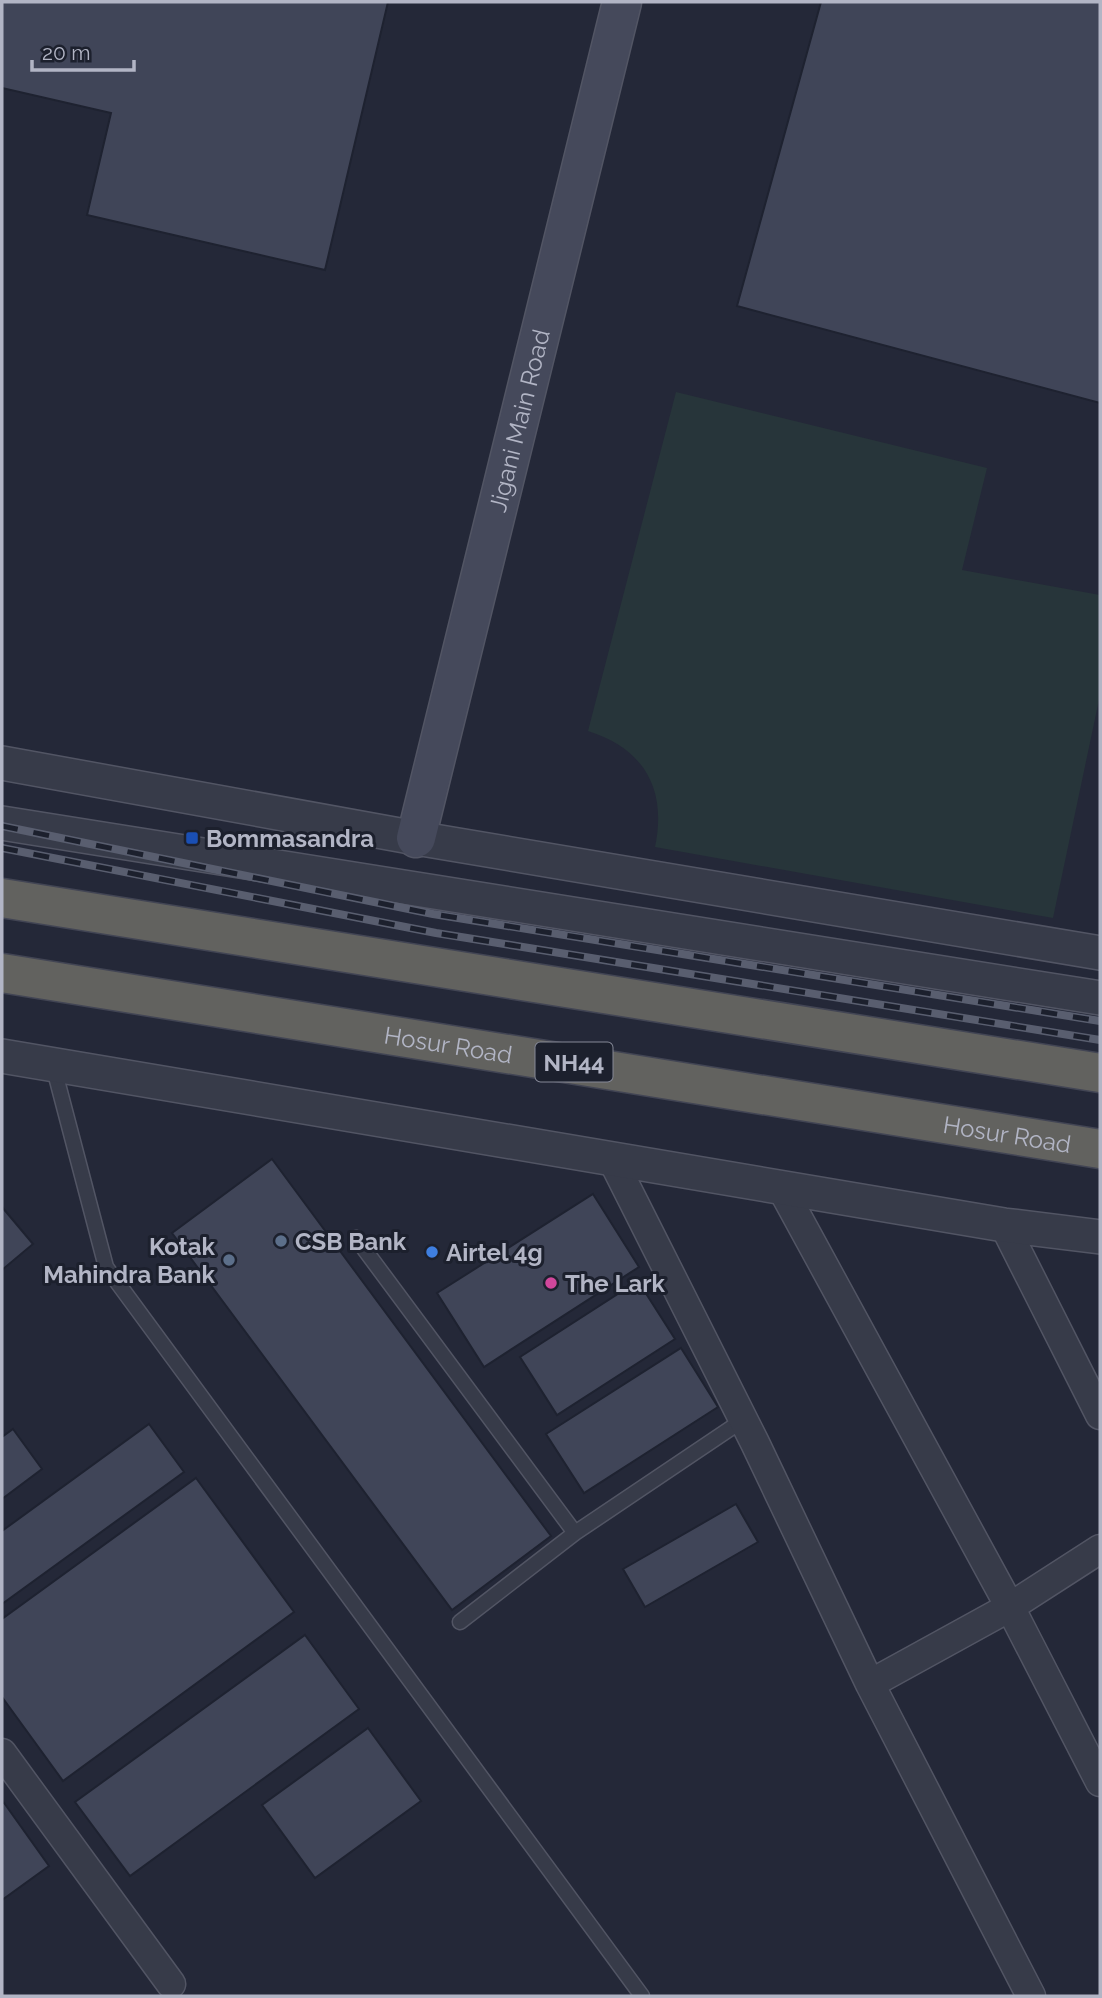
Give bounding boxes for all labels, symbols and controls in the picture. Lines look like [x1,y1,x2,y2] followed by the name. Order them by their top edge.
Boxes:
[32,28,133,72] scale bar
[42,40,90,65] text: 20 m
[482,326,555,515] street label: Jigani Main Road
[206,824,374,853] place label: Bommasandra
[184,830,200,846] marker: Bommasandra
[382,1020,514,1069] street label: Hosur Road
[536,1042,612,1082] road number: NH44
[941,1110,1073,1159] street label: Hosur Road
[295,1227,407,1256] place label: CSB Bank
[43,1232,216,1289] place label: Kotak Mahindra Bank
[273,1233,289,1249] marker: CSB Bank
[446,1238,543,1267] place label: Airtel 4g
[424,1244,440,1260] marker: Airtel 4g
[221,1252,237,1268] marker: Kotak Mahindra Bank
[565,1269,666,1298] place label: The Lark
[543,1275,559,1291] marker: The Lark

